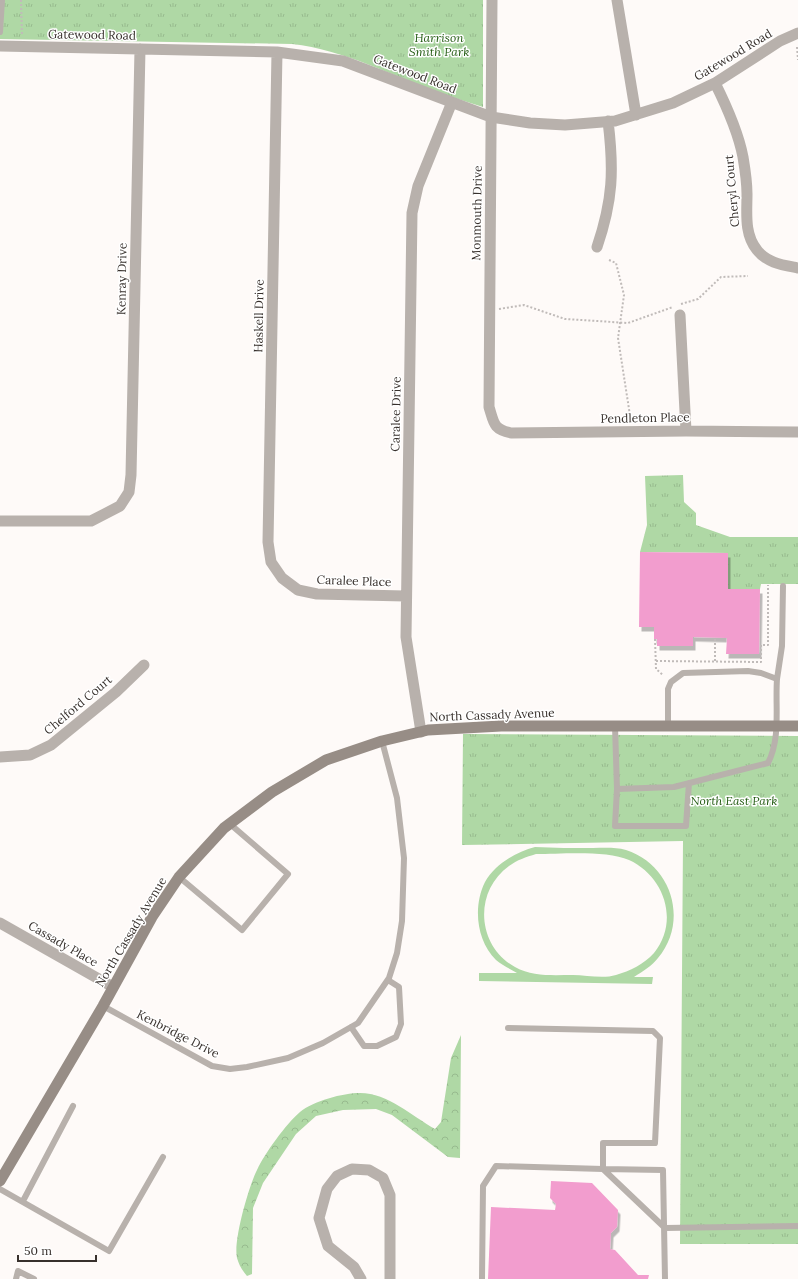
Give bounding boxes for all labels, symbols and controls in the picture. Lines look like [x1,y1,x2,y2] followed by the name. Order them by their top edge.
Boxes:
[691,25,774,84] street label: Gatewood Road
[48,26,136,43] street label: Gatewood Road
[409,30,469,59] park label: Harrison Smith Park
[371,51,459,96] street label: Gatewood Road
[721,154,742,228] street label: Cheryl Court
[468,165,485,261] street label: Monmouth Drive
[113,242,130,315] street label: Kenray Drive
[250,279,267,353] street label: Haskell Drive
[387,376,404,452] street label: Caralee Drive
[600,409,690,426] street label: Pendleton Place
[316,572,392,589] street label: Caralee Place
[41,672,115,737] street label: Chelford Court
[429,705,555,724] street label: North Cassady Avenue
[691,793,777,808] park label: North East Park
[92,874,170,989] street label: North Cassady Avenue
[26,918,101,970] street label: Cassady Place
[134,1006,223,1061] street label: Kenbridge Drive
[18,1237,96,1263] scale bar
[24,1243,52,1258] text: 50 m

